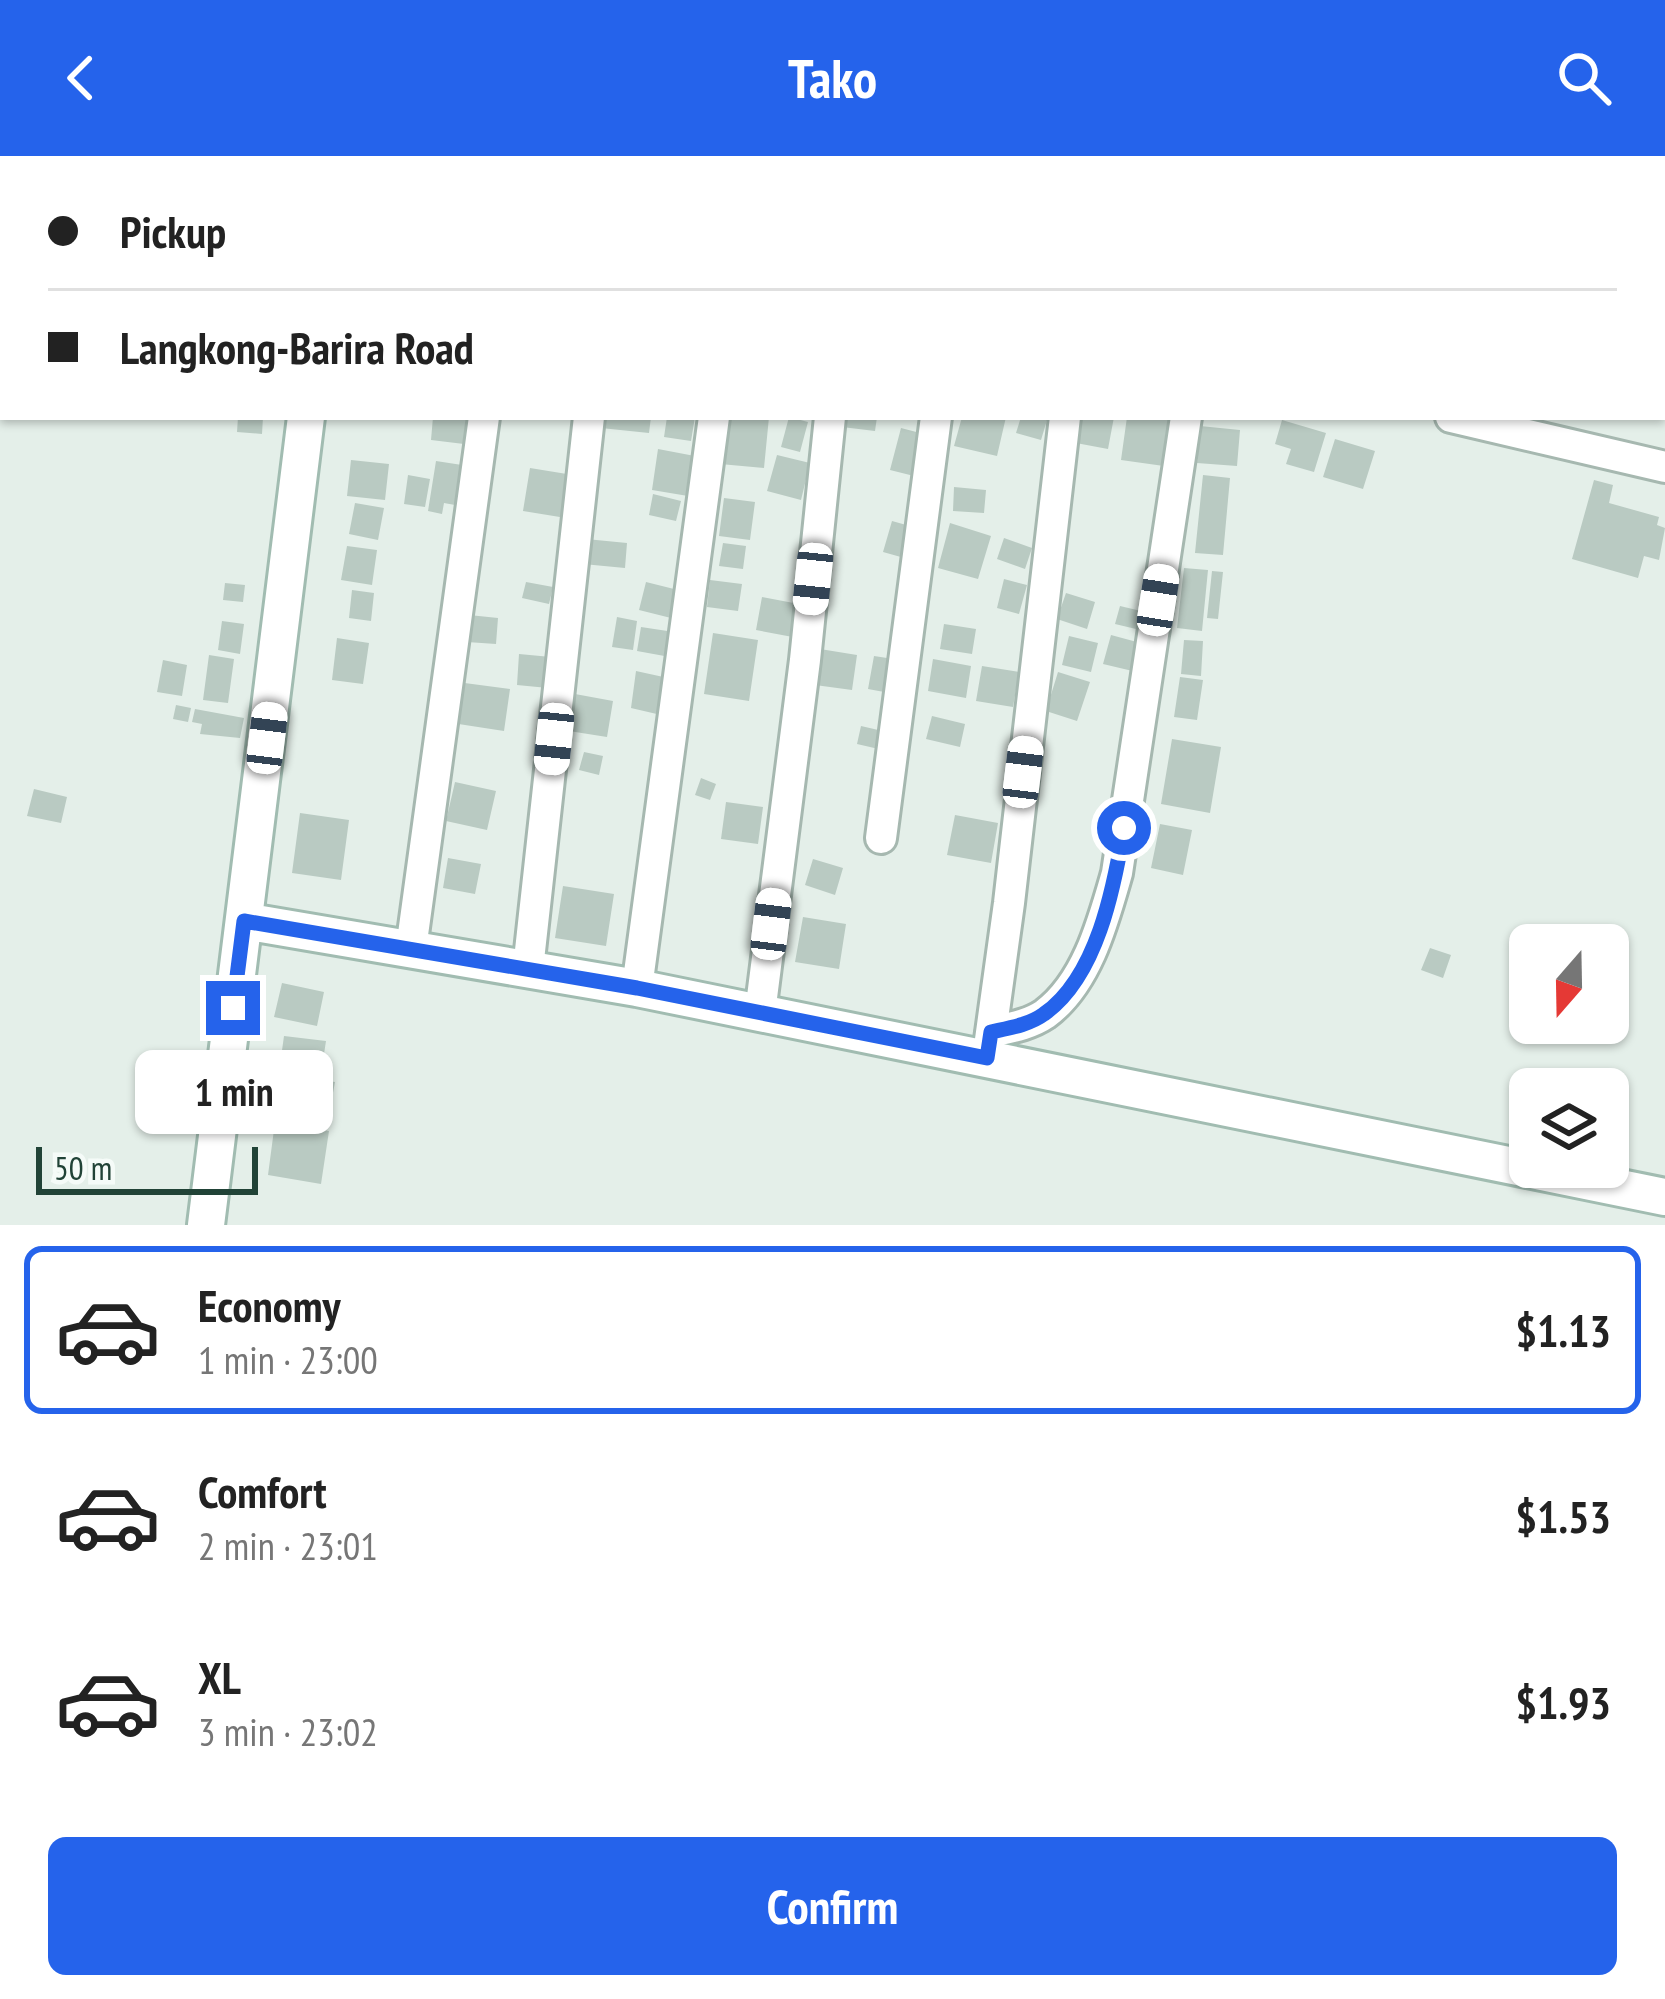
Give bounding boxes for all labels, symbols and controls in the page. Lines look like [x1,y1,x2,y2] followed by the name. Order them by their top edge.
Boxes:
[788,43,877,113] text: Tako
[48,45,114,111] icon: back
[1551,45,1617,111] icon: search
[120,202,226,260] text: Pickup
[120,318,474,376] text: Langkong-Barira Road
[791,541,835,617] car
[1135,562,1181,638] car
[245,700,289,776] car
[532,701,576,777] car
[1001,734,1045,810] car
[1097,801,1151,855] route start
[749,886,793,962] car
[1509,924,1629,1044] north arrow
[1509,924,1629,1188] map controls
[206,981,260,1035] route end
[134,1050,332,1134] callout: 1 min
[195,1066,273,1117] text: 1 min
[1509,1068,1629,1188] button: layers
[36,1141,258,1194] scale bar
[54,1146,112,1189] text: 50 m
[54,1276,162,1384] icon: car
[198,1276,341,1334] text: Economy
[1515,1301,1611,1359] text: $1.13
[198,1334,378,1385] text: 1 min · 23:00
[54,1462,162,1570] icon: car
[198,1462,327,1520] text: Comfort
[1515,1487,1611,1545] text: $1.53
[198,1520,378,1571] text: 2 min · 23:01
[54,1648,162,1756] icon: car
[198,1648,241,1706] text: XL
[1515,1673,1611,1731] text: $1.93
[198,1706,378,1757] text: 3 min · 23:02
[48,1837,1617,1975] button: Confirm

